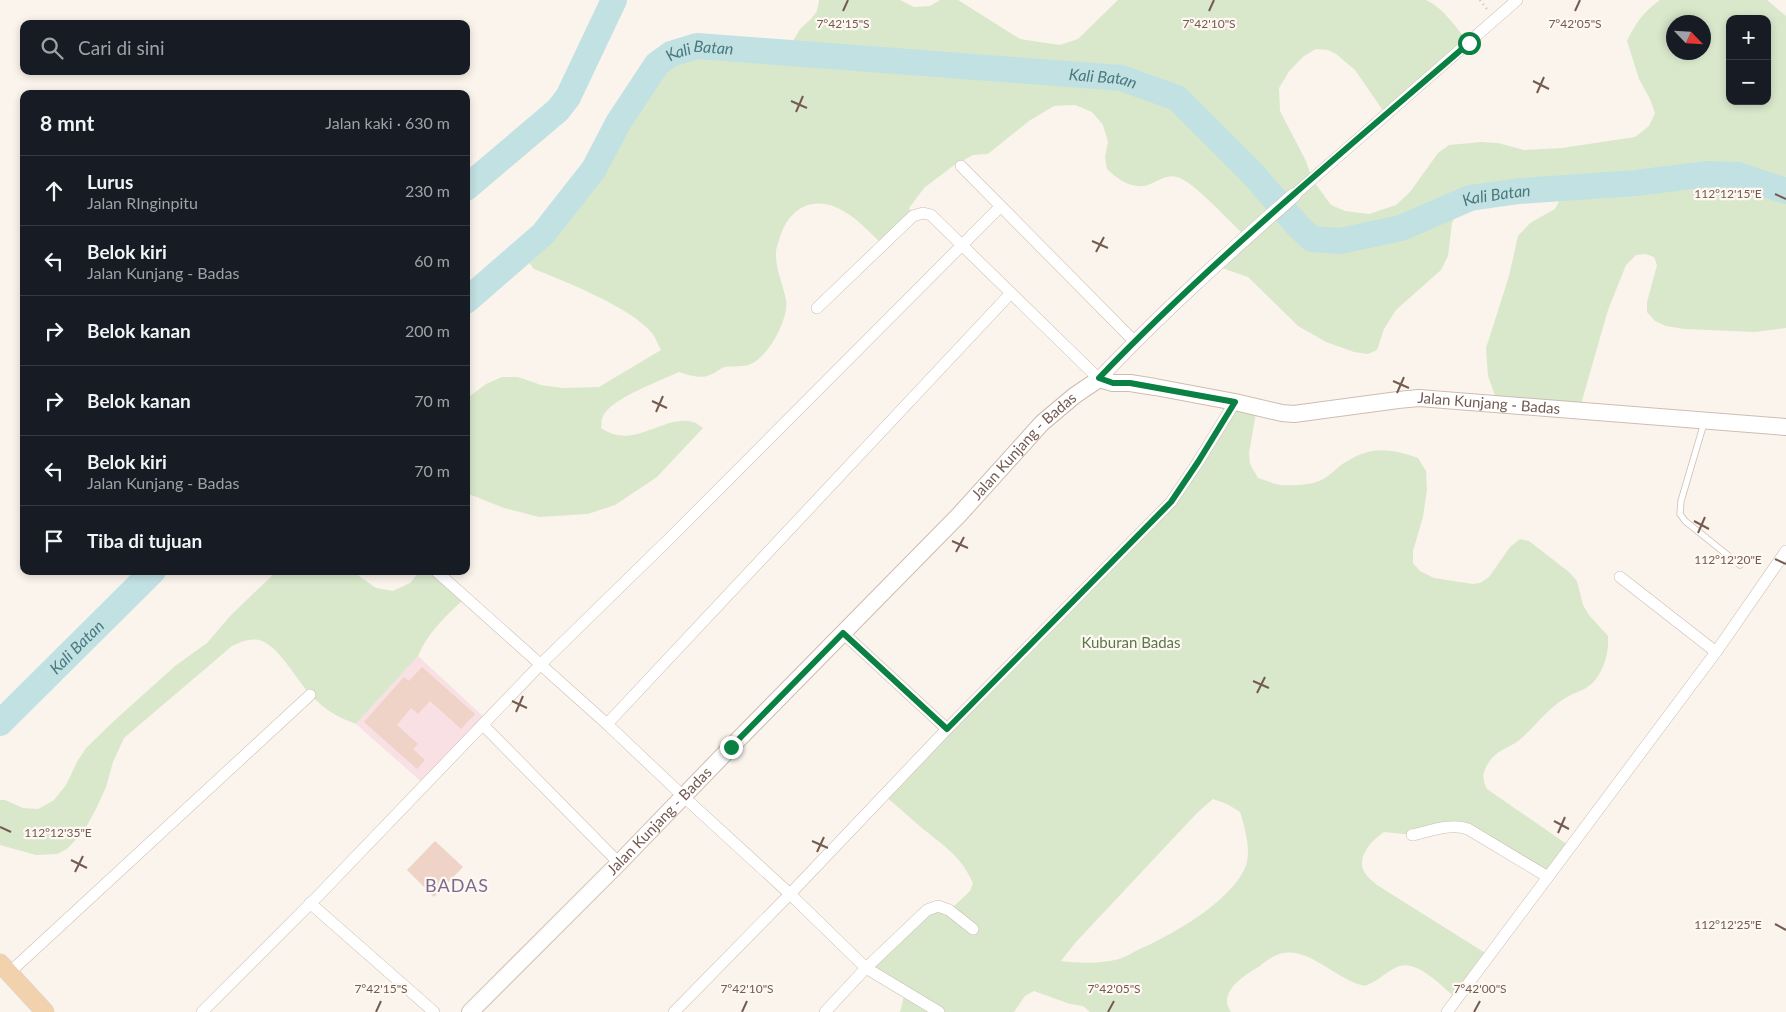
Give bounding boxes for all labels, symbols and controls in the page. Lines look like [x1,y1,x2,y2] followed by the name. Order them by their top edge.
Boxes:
[1666,15,1711,60] north arrow
[1726,15,1771,105] map controls
[1726,15,1771,60] button: +
[816,16,870,31] text: 7°42'15"S
[1182,16,1236,31] text: 7°42'10"S
[1548,16,1602,31] text: 7°42'05"S
[20,20,470,75] search box
[1458,32,1481,55] route start
[38,34,66,62] icon: search
[78,36,165,59] text: Cari di sini
[661,36,734,64] water label: Kali Batan
[1726,60,1771,105] button: −
[1068,64,1140,92] water label: Kali Batan
[40,110,94,135] text: 8 mnt
[325,113,450,132] text: Jalan kaki · 630 m
[87,170,133,193] text: Lurus
[40,177,68,205] icon: ahead
[1459,180,1531,209] water label: Kali Batan
[405,181,450,200] text: 230 m
[1694,186,1762,201] text: 112°12'15"E
[87,193,198,212] text: Jalan RInginpitu
[87,240,167,263] text: Belok kiri
[40,247,68,275] icon: left
[414,251,450,270] text: 60 m
[87,263,239,282] text: Jalan Kunjang - Badas
[40,317,68,345] icon: right
[87,319,191,342] text: Belok kanan
[405,321,450,340] text: 200 m
[40,387,68,415] icon: right
[967,388,1080,503] street label: Jalan Kunjang - Badas
[1417,388,1561,417] street label: Jalan Kunjang - Badas
[87,389,191,412] text: Belok kanan
[414,391,450,410] text: 70 m
[87,450,167,473] text: Belok kiri
[40,457,68,485] icon: left
[414,461,450,480] text: 70 m
[87,473,239,492] text: Jalan Kunjang - Badas
[40,527,68,555] icon: arrive
[87,529,202,552] text: Tiba di tujuan
[1694,552,1762,567] text: 112°12'20"E
[45,616,107,677] water label: Kali Batan
[1081,633,1181,651] park label: Kuburan Badas
[720,736,743,759] route end
[603,763,715,878] street label: Jalan Kunjang - Badas
[24,825,92,840] text: 112°12'35"E
[425,874,489,896] district label: BADAS
[1694,917,1762,932] text: 112°12'25"E
[354,981,408,996] text: 7°42'15"S
[720,981,774,996] text: 7°42'10"S
[1087,981,1141,996] text: 7°42'05"S
[1453,981,1507,996] text: 7°42'00"S

